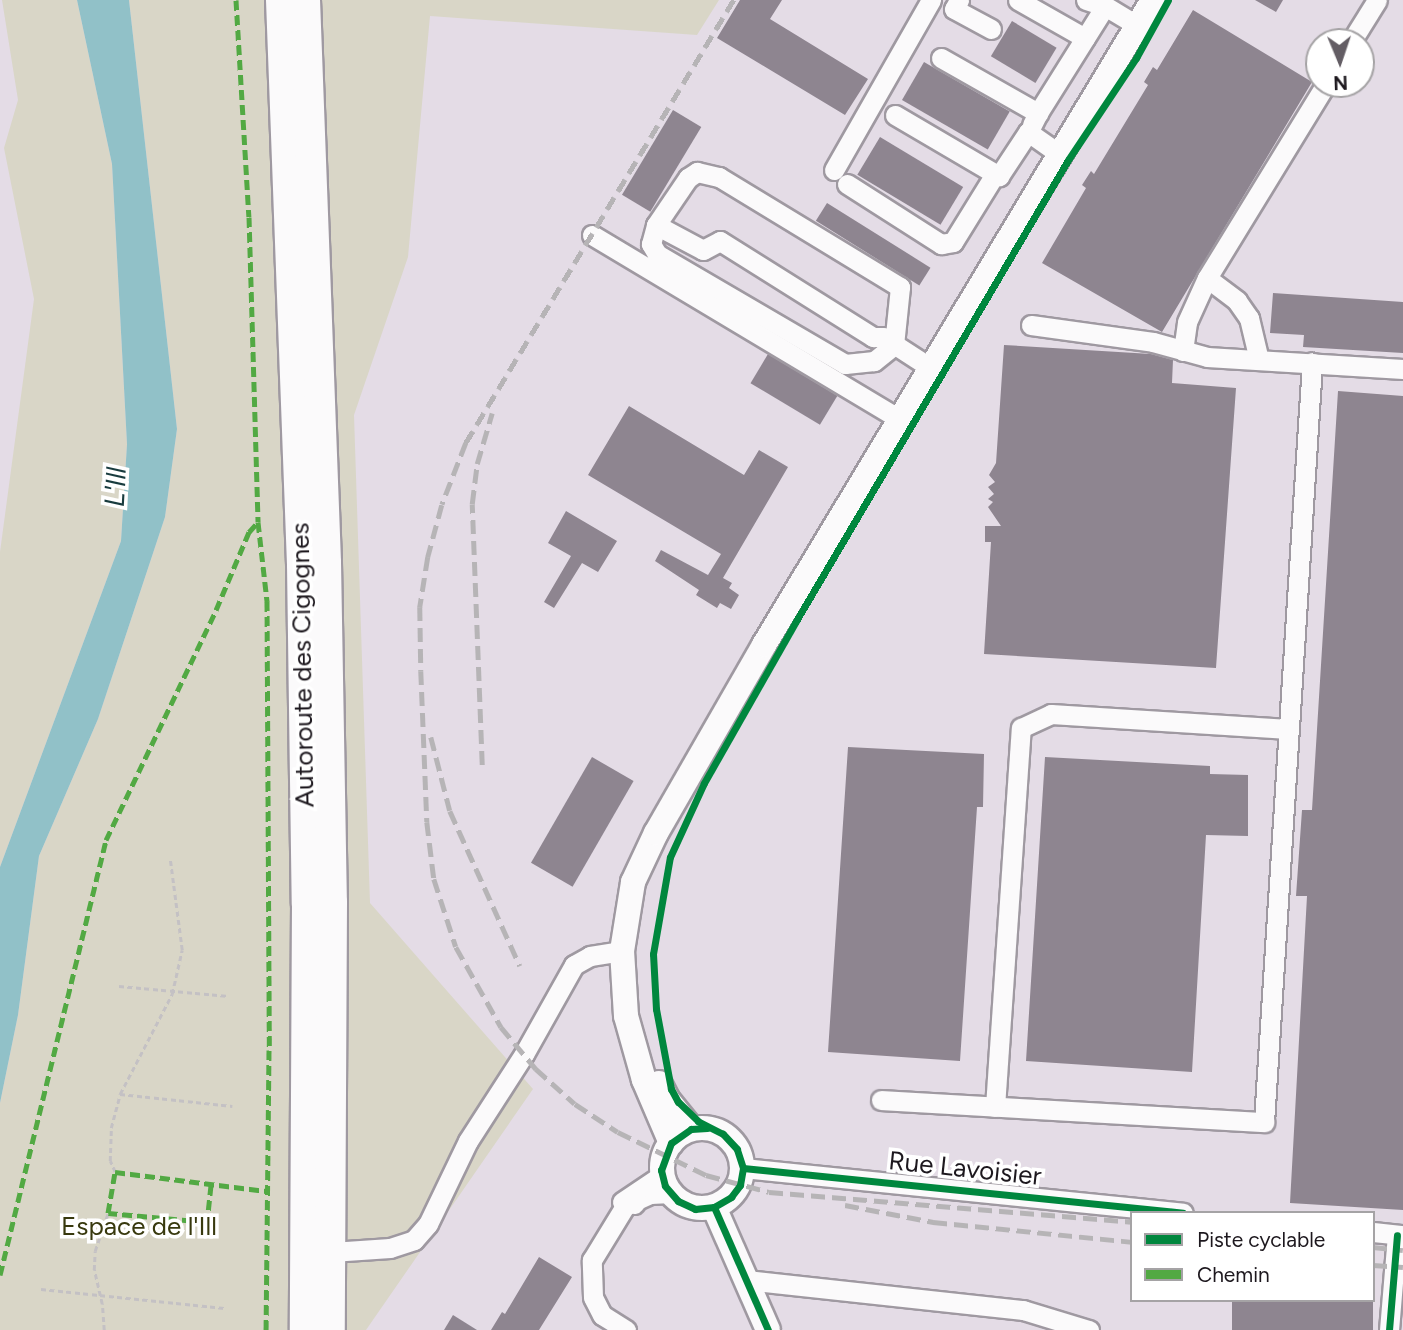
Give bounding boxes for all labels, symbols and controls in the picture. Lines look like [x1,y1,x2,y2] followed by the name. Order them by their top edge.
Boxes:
[1305,28,1375,98] north arrow
[1333,71,1348,94] text: N
[97,466,133,508] water label: L'Ill
[285,522,321,808] street label: Autoroute des Cigognes
[887,1145,1043,1193] street label: Rue Lavoisier
[61,1211,217,1243] park label: Espace de l'Ill
[1130,1211,1375,1302] legend
[1197,1227,1325,1252] text: Piste cyclable
[1197,1262,1270,1287] text: Chemin

